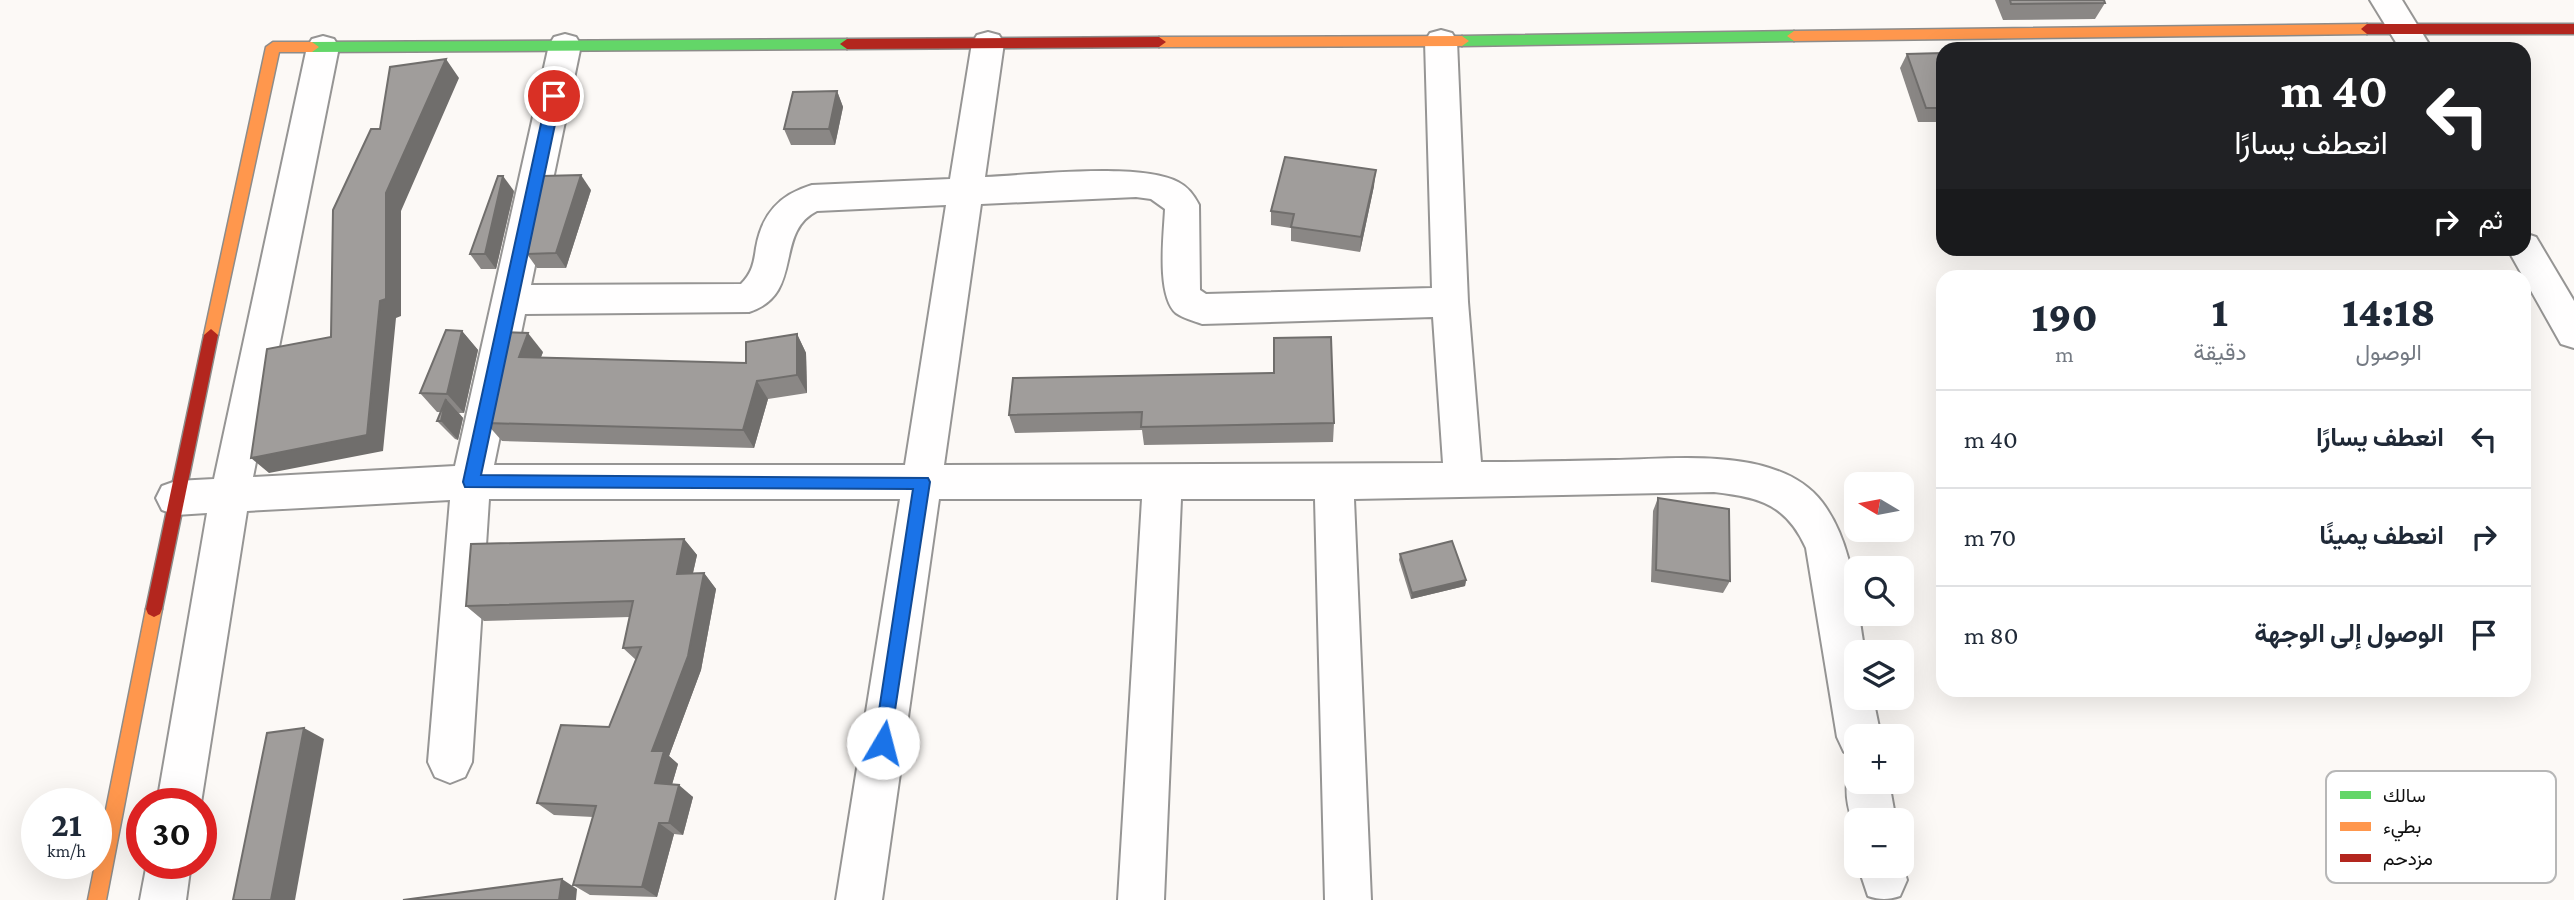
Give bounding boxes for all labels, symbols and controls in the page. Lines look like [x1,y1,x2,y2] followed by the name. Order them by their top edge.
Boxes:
[2281,63,2388,118] text: 40 m
[524,66,584,126] pin
[2412,70,2503,161] icon: left
[535,77,573,115] icon: arrive
[2234,125,2388,161] text: انعطف يسارًا
[2427,203,2465,241] icon: right
[2479,206,2503,235] text: ثم
[2212,288,2228,335] text: 1
[2342,288,2436,335] text: 14:18
[2032,293,2098,340] text: 190
[2193,339,2246,365] text: دقيقة
[2356,339,2422,365] text: الوصول
[2055,341,2074,367] text: m
[2465,420,2503,458] icon: left
[2316,423,2444,452] text: انعطف يسارًا
[1964,425,2018,454] text: 40 m
[1844,472,1914,542] north arrow
[1844,472,1914,878] map controls
[2465,518,2503,556] icon: right
[2319,521,2444,550] text: انعطف يمينًا
[1964,523,2016,552] text: 70 m
[1844,556,1914,626] button: search
[2465,616,2503,654] icon: arrive
[2254,619,2444,648] text: الوصول إلى الوجهة
[1964,621,2018,650] text: 80 m
[1844,640,1914,710] button: layers
[846,706,920,780] position arrow
[1844,724,1914,794] button: +
[2326,771,2556,883] legend
[2383,785,2426,806] text: سالك
[126,788,217,879] speed limit sign: 30
[51,805,82,844] text: 21
[1844,808,1914,878] button: −
[2383,816,2421,842] text: بطيء
[47,841,86,861] text: km/h
[2383,848,2433,871] text: مزدحم

